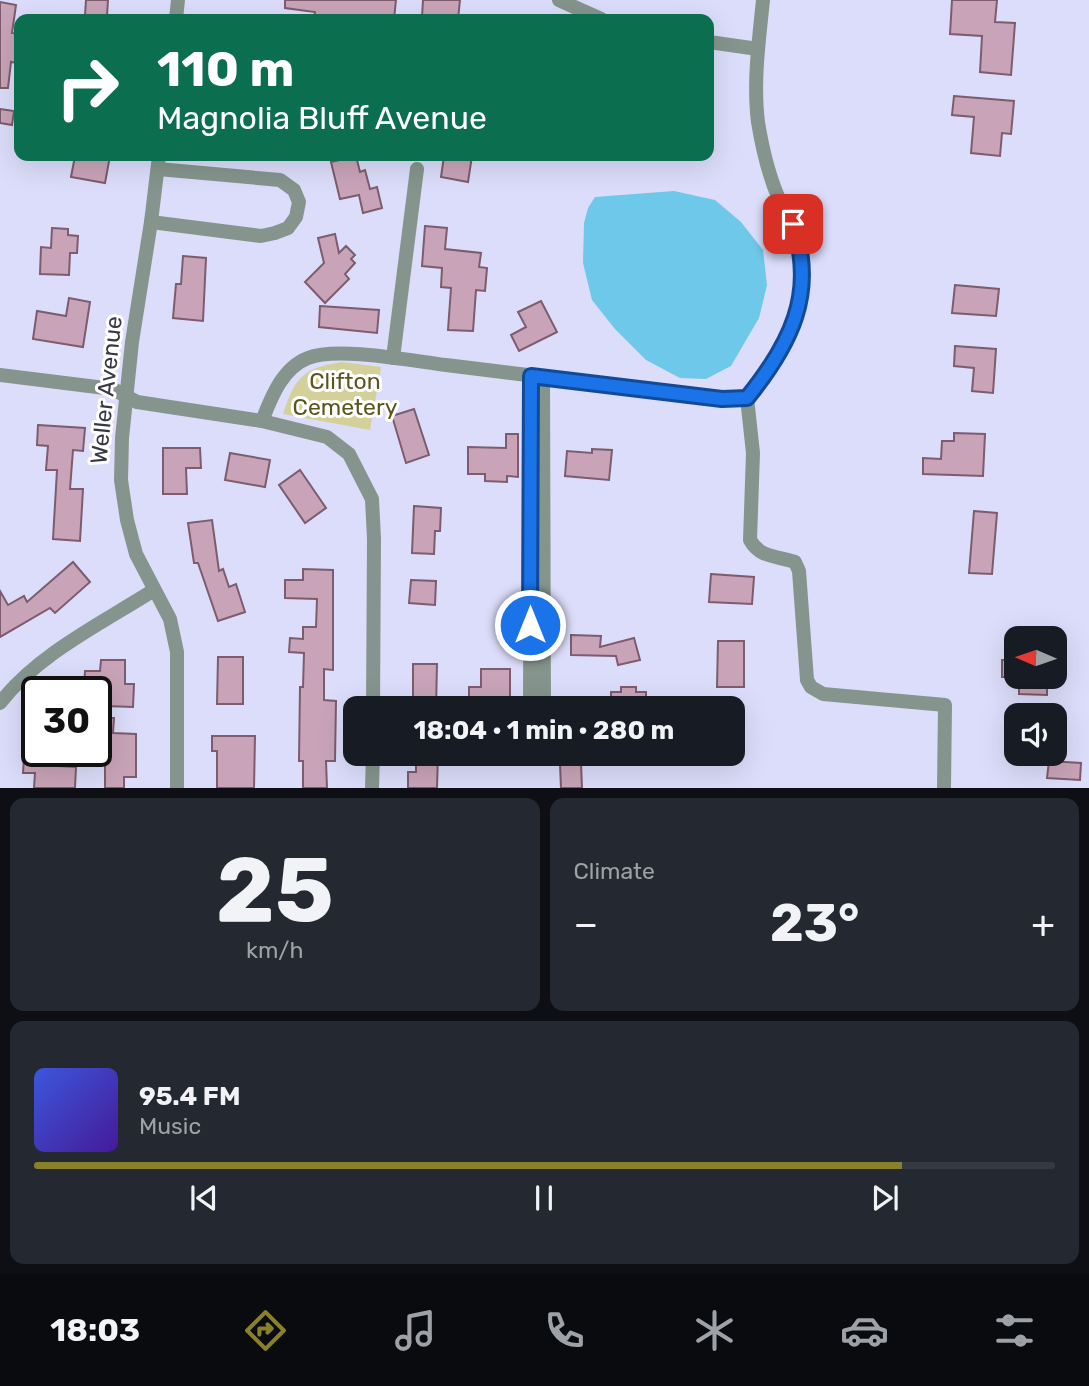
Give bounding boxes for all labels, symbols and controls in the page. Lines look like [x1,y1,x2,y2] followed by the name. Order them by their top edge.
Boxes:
[157,40,294,98] text: 110 m
[42,42,133,133] icon: right
[157,99,487,137] text: Magnolia Bluff Avenue
[763,194,823,254] pin
[774,205,812,243] icon: arrive
[84,315,128,465] street label: Weller Avenue
[293,367,398,421] park label: Clifton Cemetery
[493,588,567,662] position arrow
[1004,626,1068,690] north arrow
[1004,626,1067,766] map controls
[21,676,112,767] speed limit sign: 30
[1004,703,1067,766] button: sound
[414,715,674,746] text: 18:04 · 1 min · 280 m
[216,836,334,944] text: 25
[574,857,655,885] text: Climate
[770,892,859,954] text: 23°
[574,901,598,947] text: −
[1031,901,1055,947] text: +
[246,936,303,964] text: km/h
[139,1081,240,1112] text: 95.4 FM
[139,1112,201,1140] text: Music
[185,1179,223,1217] icon: previous
[525,1179,563,1217] icon: pause
[866,1179,904,1217] icon: next
[241,1306,290,1355] icon: directions
[391,1306,440,1355] icon: music
[540,1306,589,1355] icon: phone
[690,1306,739,1355] icon: climate
[840,1306,889,1355] icon: car
[990,1306,1039,1355] icon: filters
[50,1311,140,1349] text: 18:03

